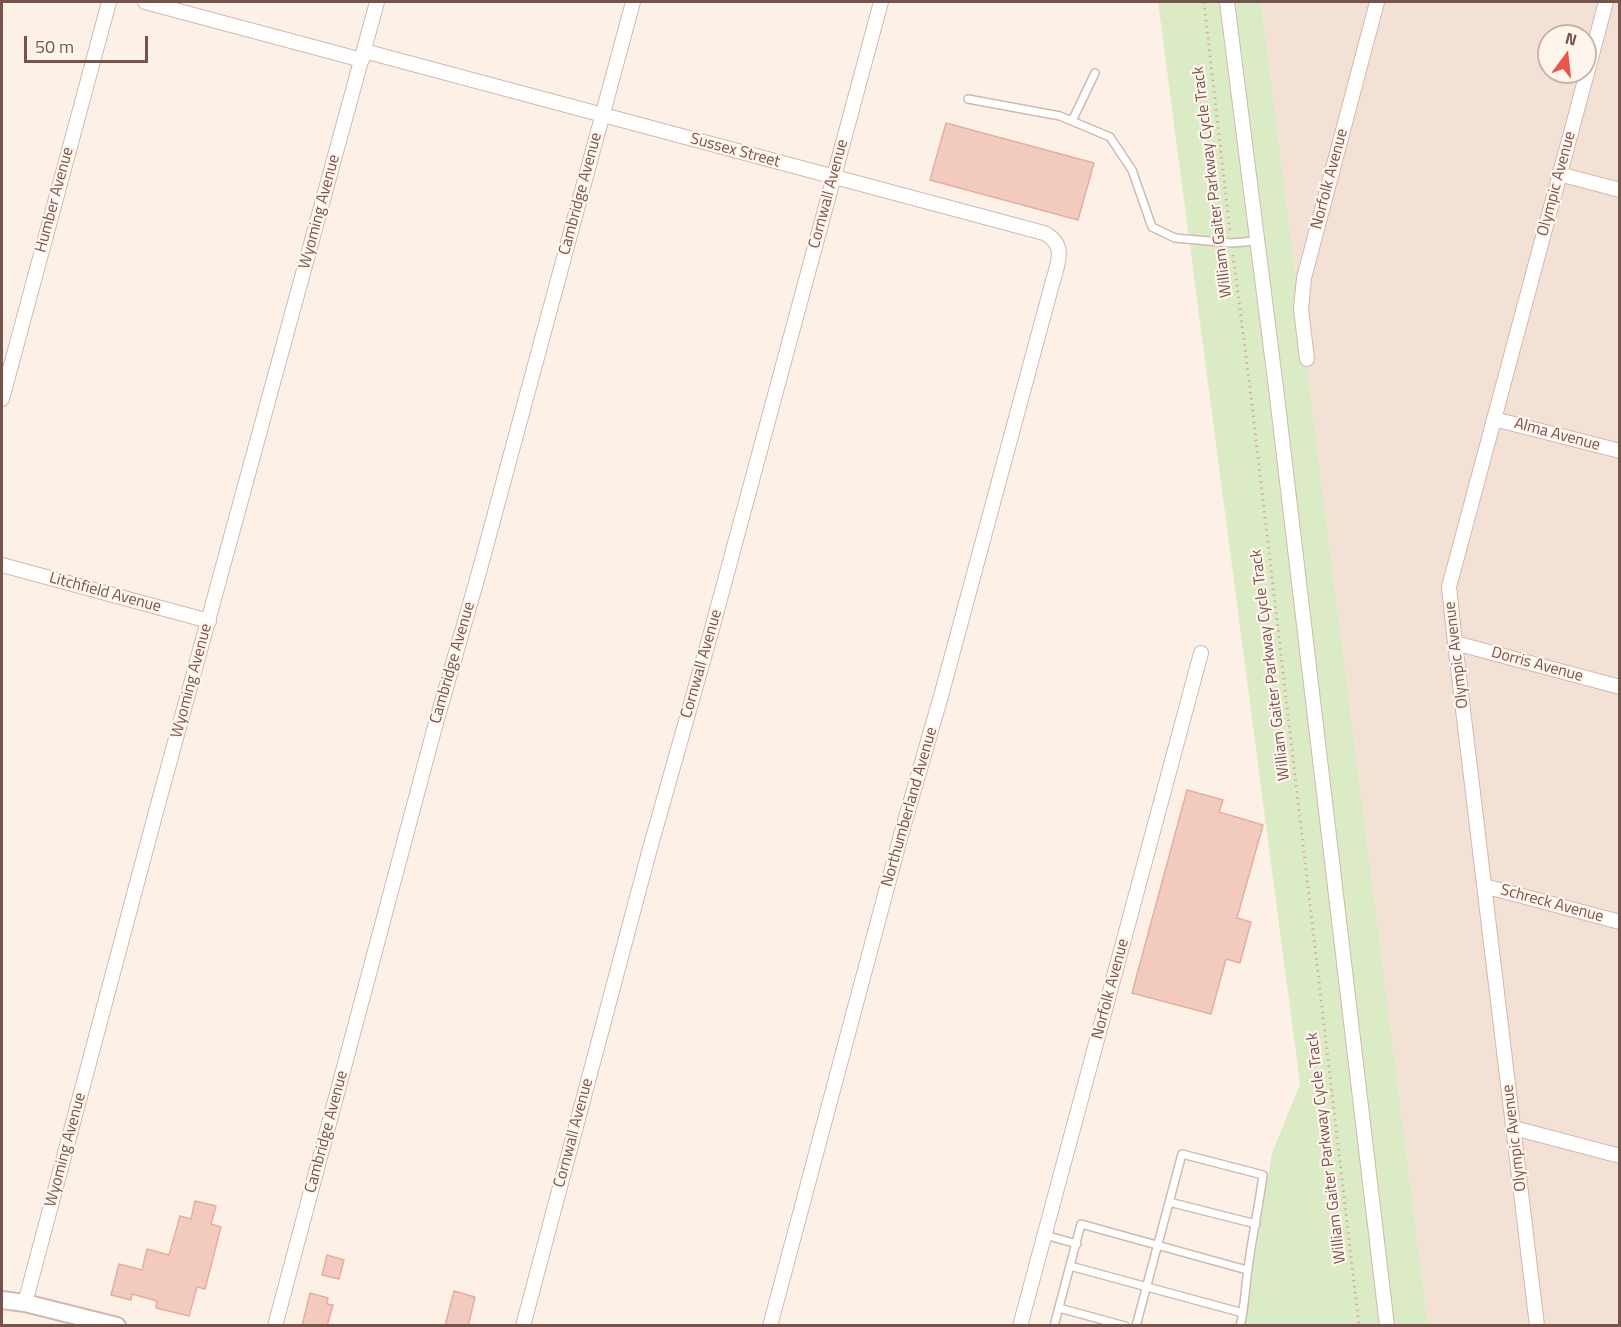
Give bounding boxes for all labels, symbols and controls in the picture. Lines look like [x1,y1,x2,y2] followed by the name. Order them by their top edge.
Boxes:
[27,24,152,62] scale bar
[1537,24,1597,84] north arrow
[1563,26,1580,52] text: N
[35,33,74,60] text: 50 m
[1189,65,1237,299] street label: William Gaiter Parkway Cycle Track
[1307,127,1353,231] street label: Norfolk Avenue
[1534,129,1580,239] street label: Olympic Avenue
[688,130,782,172] street label: Sussex Street
[555,131,607,257] street label: Cambridge Avenue
[805,137,853,251] street label: Cornwall Avenue
[32,145,78,255] street label: Humber Avenue
[296,153,344,271] street label: Wyoming Avenue
[1512,414,1602,456] street label: Alma Avenue
[1247,548,1295,782] street label: William Gaiter Parkway Cycle Track
[47,569,163,617] street label: Litchfield Avenue
[426,600,480,726] street label: Cambridge Avenue
[1441,600,1473,710] street label: Olympic Avenue
[677,607,727,721] street label: Cornwall Avenue
[168,622,216,740] street label: Wyoming Avenue
[1489,644,1585,686] street label: Dorris Avenue
[878,725,942,889] street label: Northumberland Avenue
[1498,881,1606,927] street label: Schreck Avenue
[1088,937,1134,1041] street label: Norfolk Avenue
[1303,1031,1351,1265] street label: William Gaiter Parkway Cycle Track
[301,1069,353,1195] street label: Cambridge Avenue
[550,1076,598,1190] street label: Cornwall Avenue
[1499,1083,1531,1193] street label: Olympic Avenue
[42,1091,90,1209] street label: Wyoming Avenue

